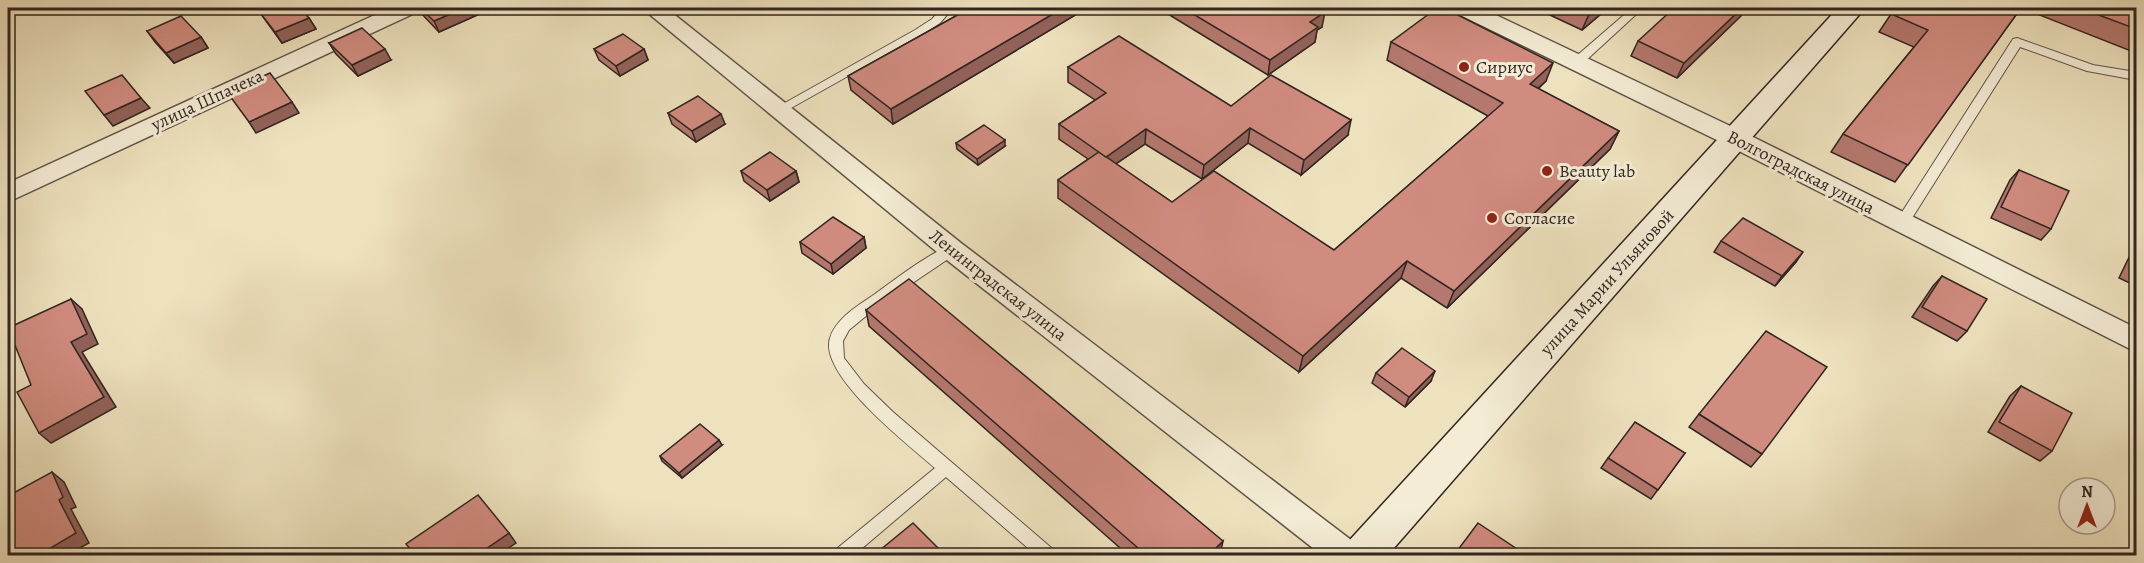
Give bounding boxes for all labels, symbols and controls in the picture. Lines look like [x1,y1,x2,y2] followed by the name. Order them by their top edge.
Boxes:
[1476,55,1533,79] place label: Сириус
[1457,60,1471,74] marker: Сириус
[146,63,268,137] street label: улица Шпачека
[1723,124,1880,220] street label: Волгоградская улица
[1559,159,1635,183] place label: Beauty lab
[1540,164,1554,178] marker: Beauty lab
[1534,204,1679,361] street label: улица Марии Ульяновой
[1504,206,1575,230] place label: Согласие
[1485,211,1499,225] marker: Согласие
[924,224,1072,347] street label: Ленинградская улица
[2057,476,2117,536] north arrow
[2081,481,2093,503] text: N

